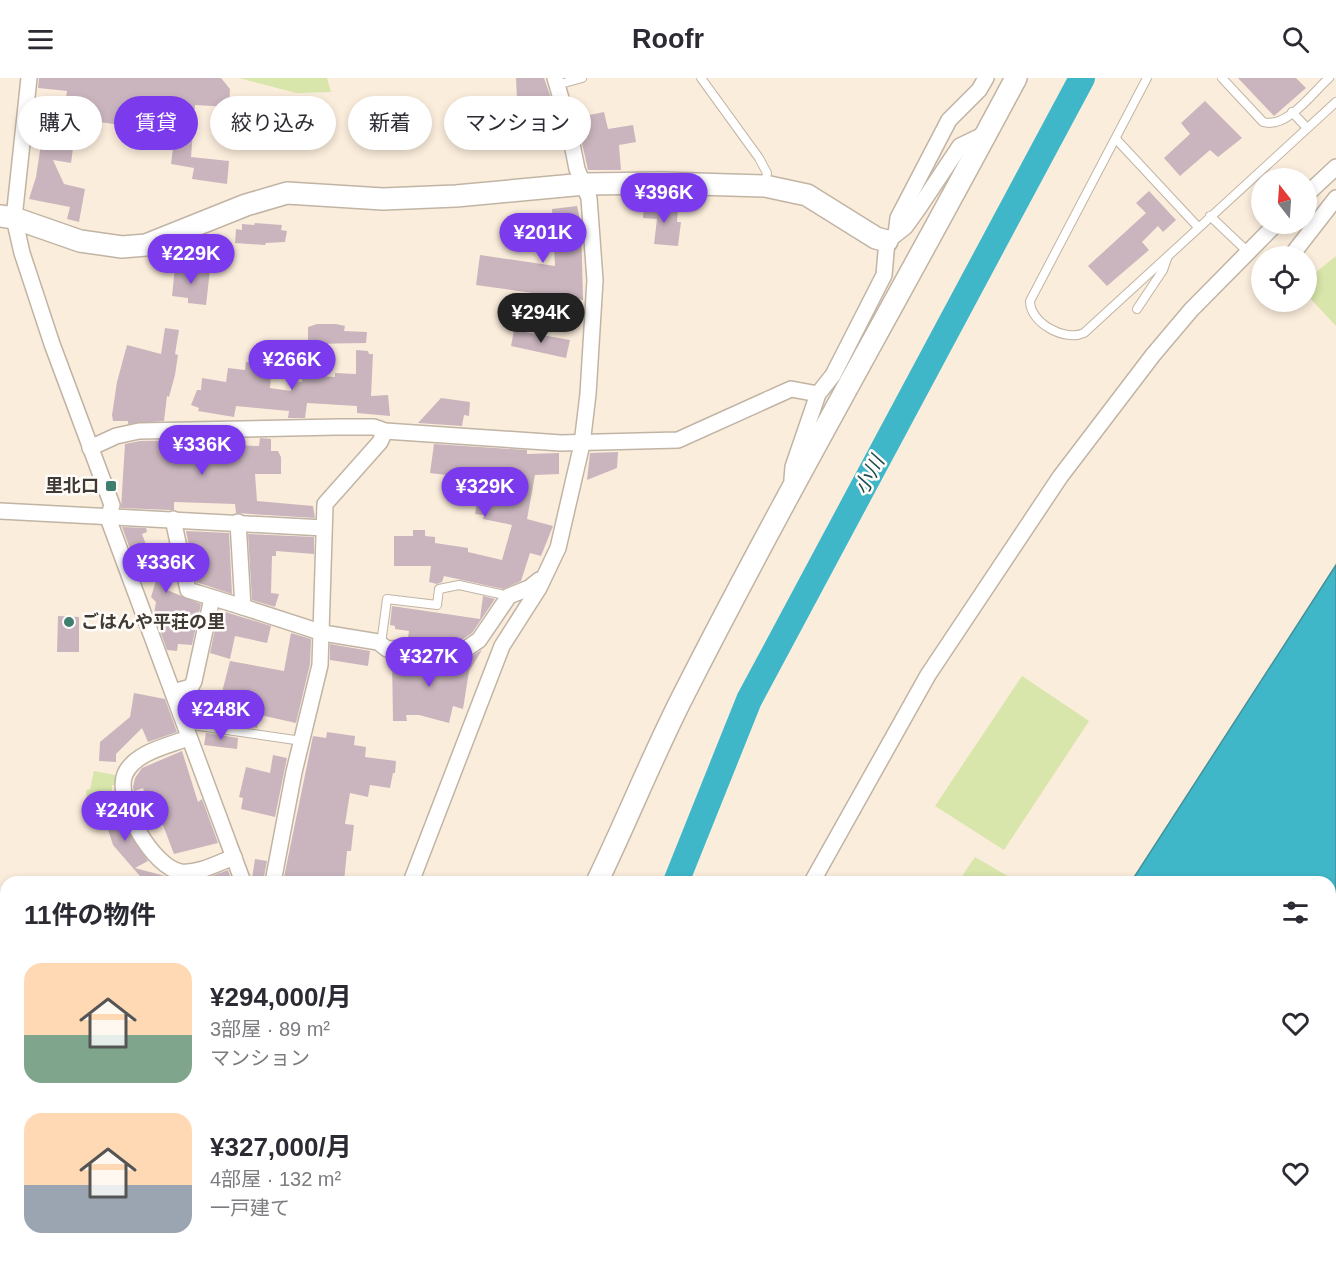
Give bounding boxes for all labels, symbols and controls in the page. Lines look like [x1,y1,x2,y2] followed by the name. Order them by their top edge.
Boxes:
[24,23,57,56] icon: menu
[1279,23,1312,56] icon: search
[632,24,704,54] text: Roofr
[18,96,102,150] chip: 購入
[114,96,198,150] chip: 賃貸
[210,96,336,150] chip: 絞り込み
[348,96,432,150] chip: 新着
[444,96,591,150] chip: マンション
[1251,168,1317,234] north arrow
[1251,168,1317,312] map controls
[622,173,706,224] pin: ¥396K
[635,181,693,203] text: ¥396K
[501,213,585,264] pin: ¥201K
[514,221,572,243] text: ¥201K
[149,234,233,285] pin: ¥229K
[162,242,220,264] text: ¥229K
[1251,246,1317,312] button: locate
[499,293,583,344] pin: ¥294K
[512,301,570,323] text: ¥294K
[250,340,334,391] pin: ¥266K
[263,348,321,370] text: ¥266K
[160,425,244,476] pin: ¥336K
[173,433,231,455] text: ¥336K
[850,450,889,498] water label: 小川
[443,467,527,518] pin: ¥329K
[456,475,514,497] text: ¥329K
[45,476,99,496] place label: 里北口
[104,479,118,493] marker: 里北口
[124,543,208,594] pin: ¥336K
[137,551,195,573] text: ¥336K
[81,612,225,632] place label: ごはんや平荘の里
[62,615,76,629] marker: ごはんや平荘の里
[387,637,471,688] pin: ¥327K
[400,645,458,667] text: ¥327K
[179,690,263,741] pin: ¥248K
[192,698,250,720] text: ¥248K
[83,791,167,842] pin: ¥240K
[96,799,154,821] text: ¥240K
[1279,896,1312,929] icon: filters
[24,900,156,930] text: 11件の物件
[210,982,352,1012] text: ¥294,000/月
[72,987,144,1059] icon: home
[1279,1007,1312,1040] icon: heart
[210,1018,330,1040] text: 3部屋 · 89 m²
[210,1047,310,1069] text: マンション
[210,1132,352,1162] text: ¥327,000/月
[72,1137,144,1209] icon: home
[1279,1157,1312,1190] icon: heart
[210,1168,341,1190] text: 4部屋 · 132 m²
[210,1197,290,1219] text: 一戸建て

